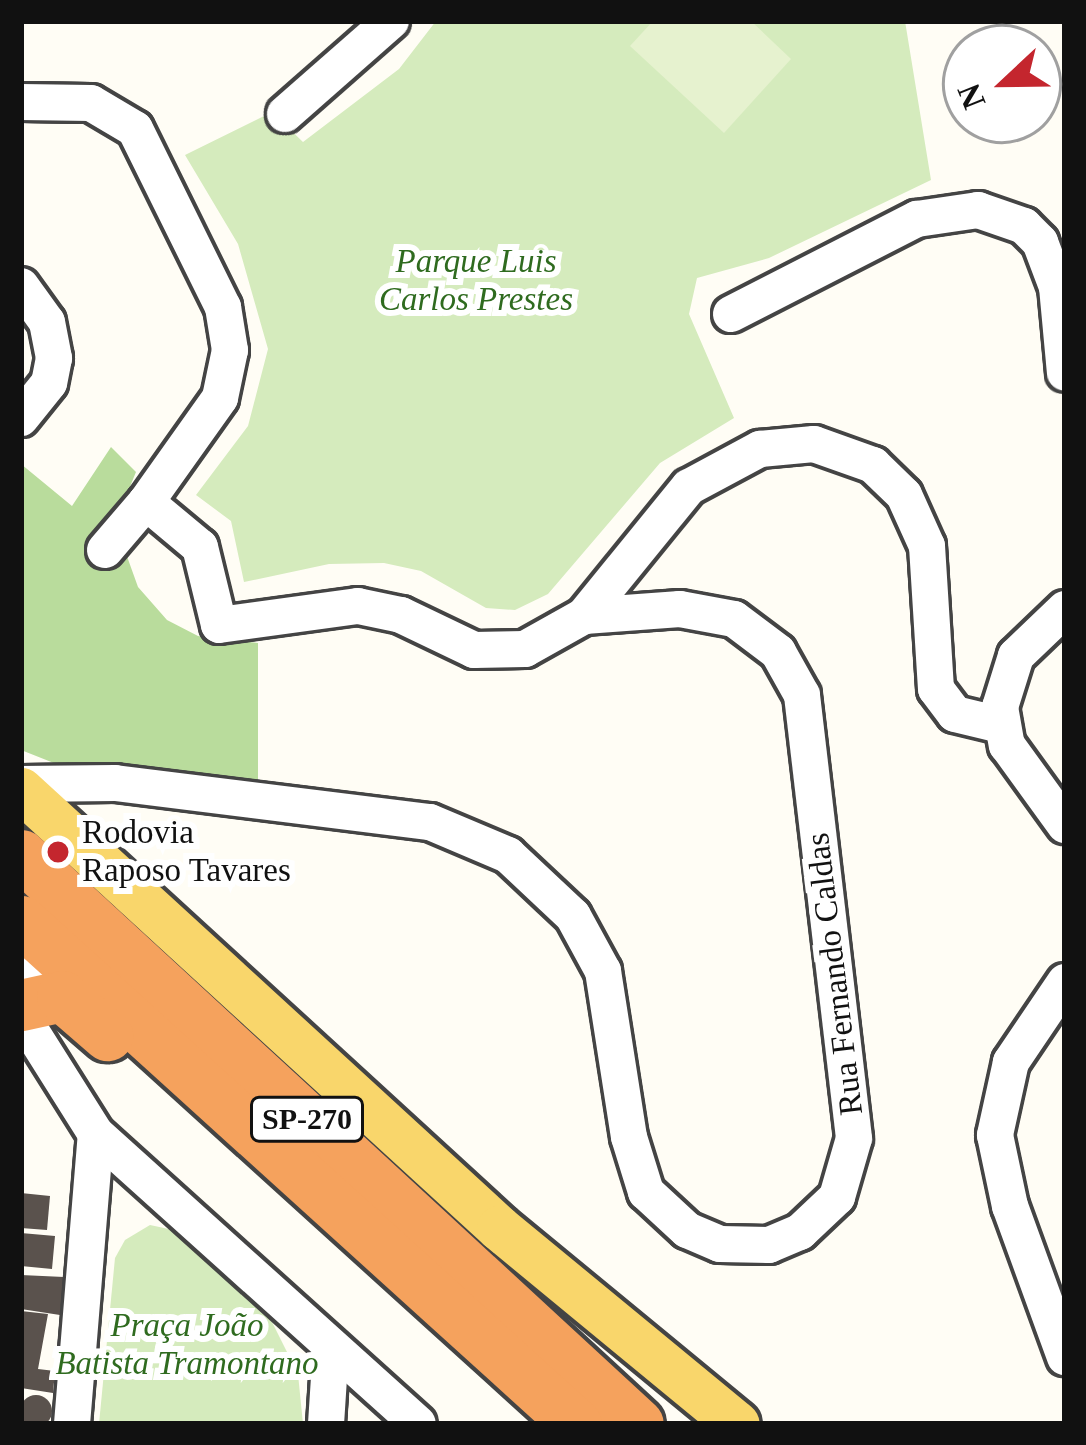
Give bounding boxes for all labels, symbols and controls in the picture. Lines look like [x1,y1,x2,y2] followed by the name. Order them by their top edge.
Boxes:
[942,24,1062,144] north arrow
[950,79,993,114] text: N
[379,242,573,320] park label: Parque Luis Carlos Prestes
[82,813,291,891] place label: Rodovia Raposo Tavares
[798,831,872,1117] street label: Rua Fernando Caldas
[45,839,71,865] marker: Rodovia Raposo Tavares
[250,1095,364,1143] road number: SP-270
[55,1306,319,1384] park label: Praça João Batista Tramontano

